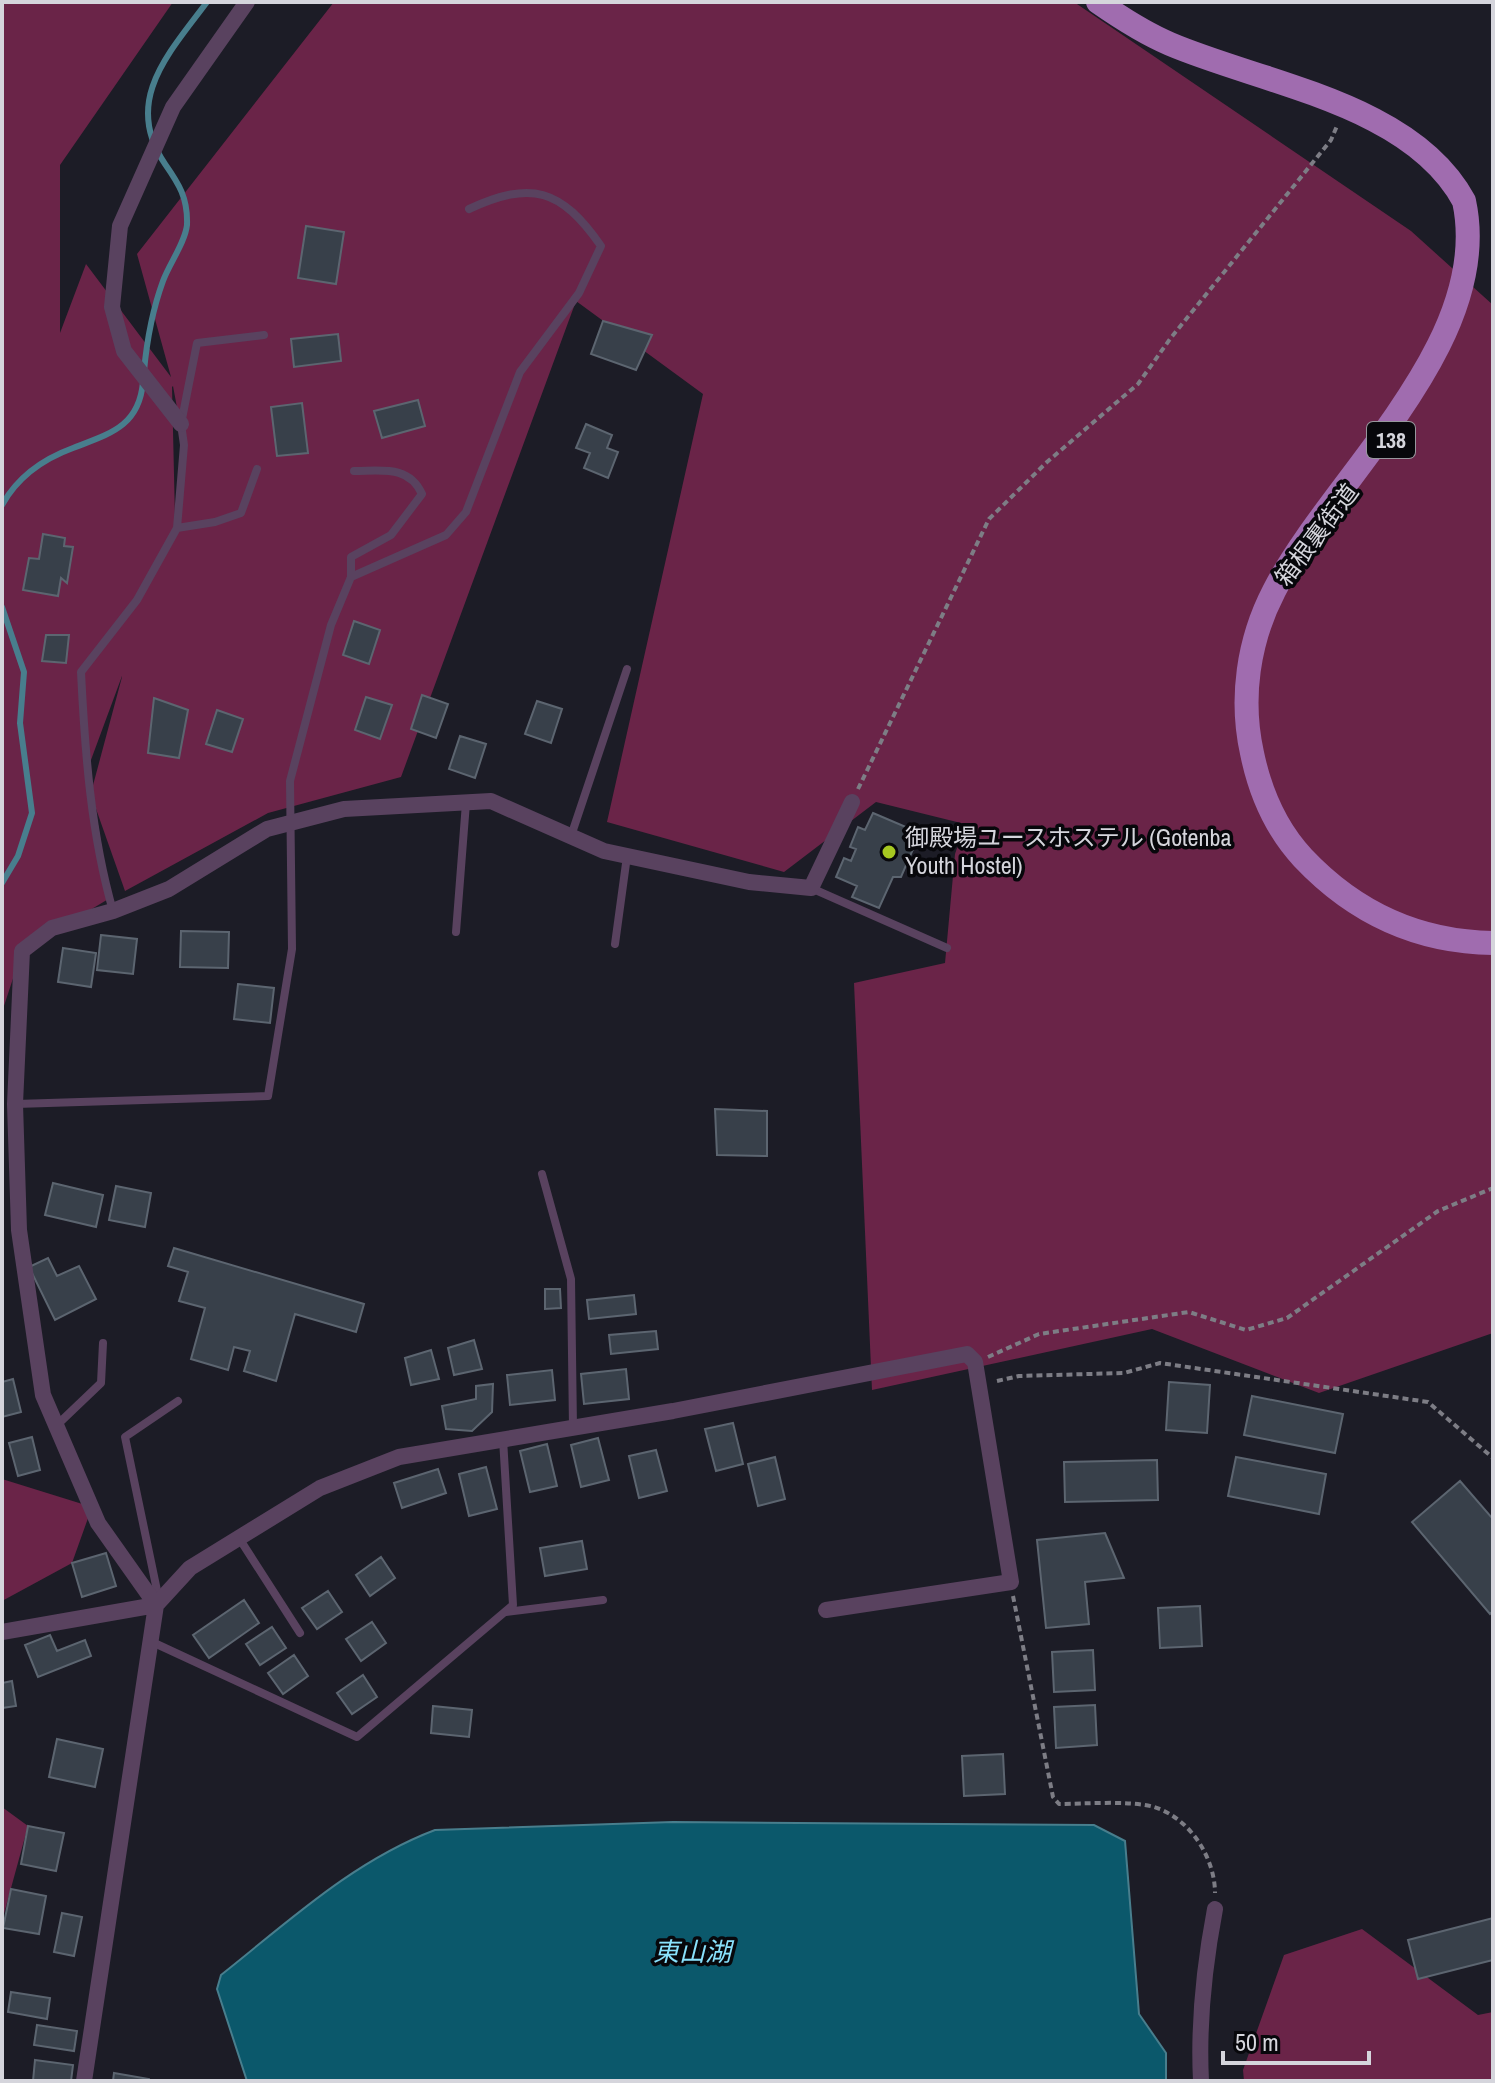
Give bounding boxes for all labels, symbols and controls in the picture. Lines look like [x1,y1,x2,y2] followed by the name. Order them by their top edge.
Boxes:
[1367,422,1415,458] road number: 138
[1267,477,1365,592] street label: 箱根裏街道
[905,821,1231,881] place label: 御殿場ユースホステル (Gotenba Youth Hostel)
[880,843,898,861] marker: 御殿場ユースホステル (Gotenba Youth Hostel)
[653,1934,735,1969] water label: 東山湖
[1223,2015,1369,2065] scale bar
[1235,2026,1279,2058] text: 50 m

